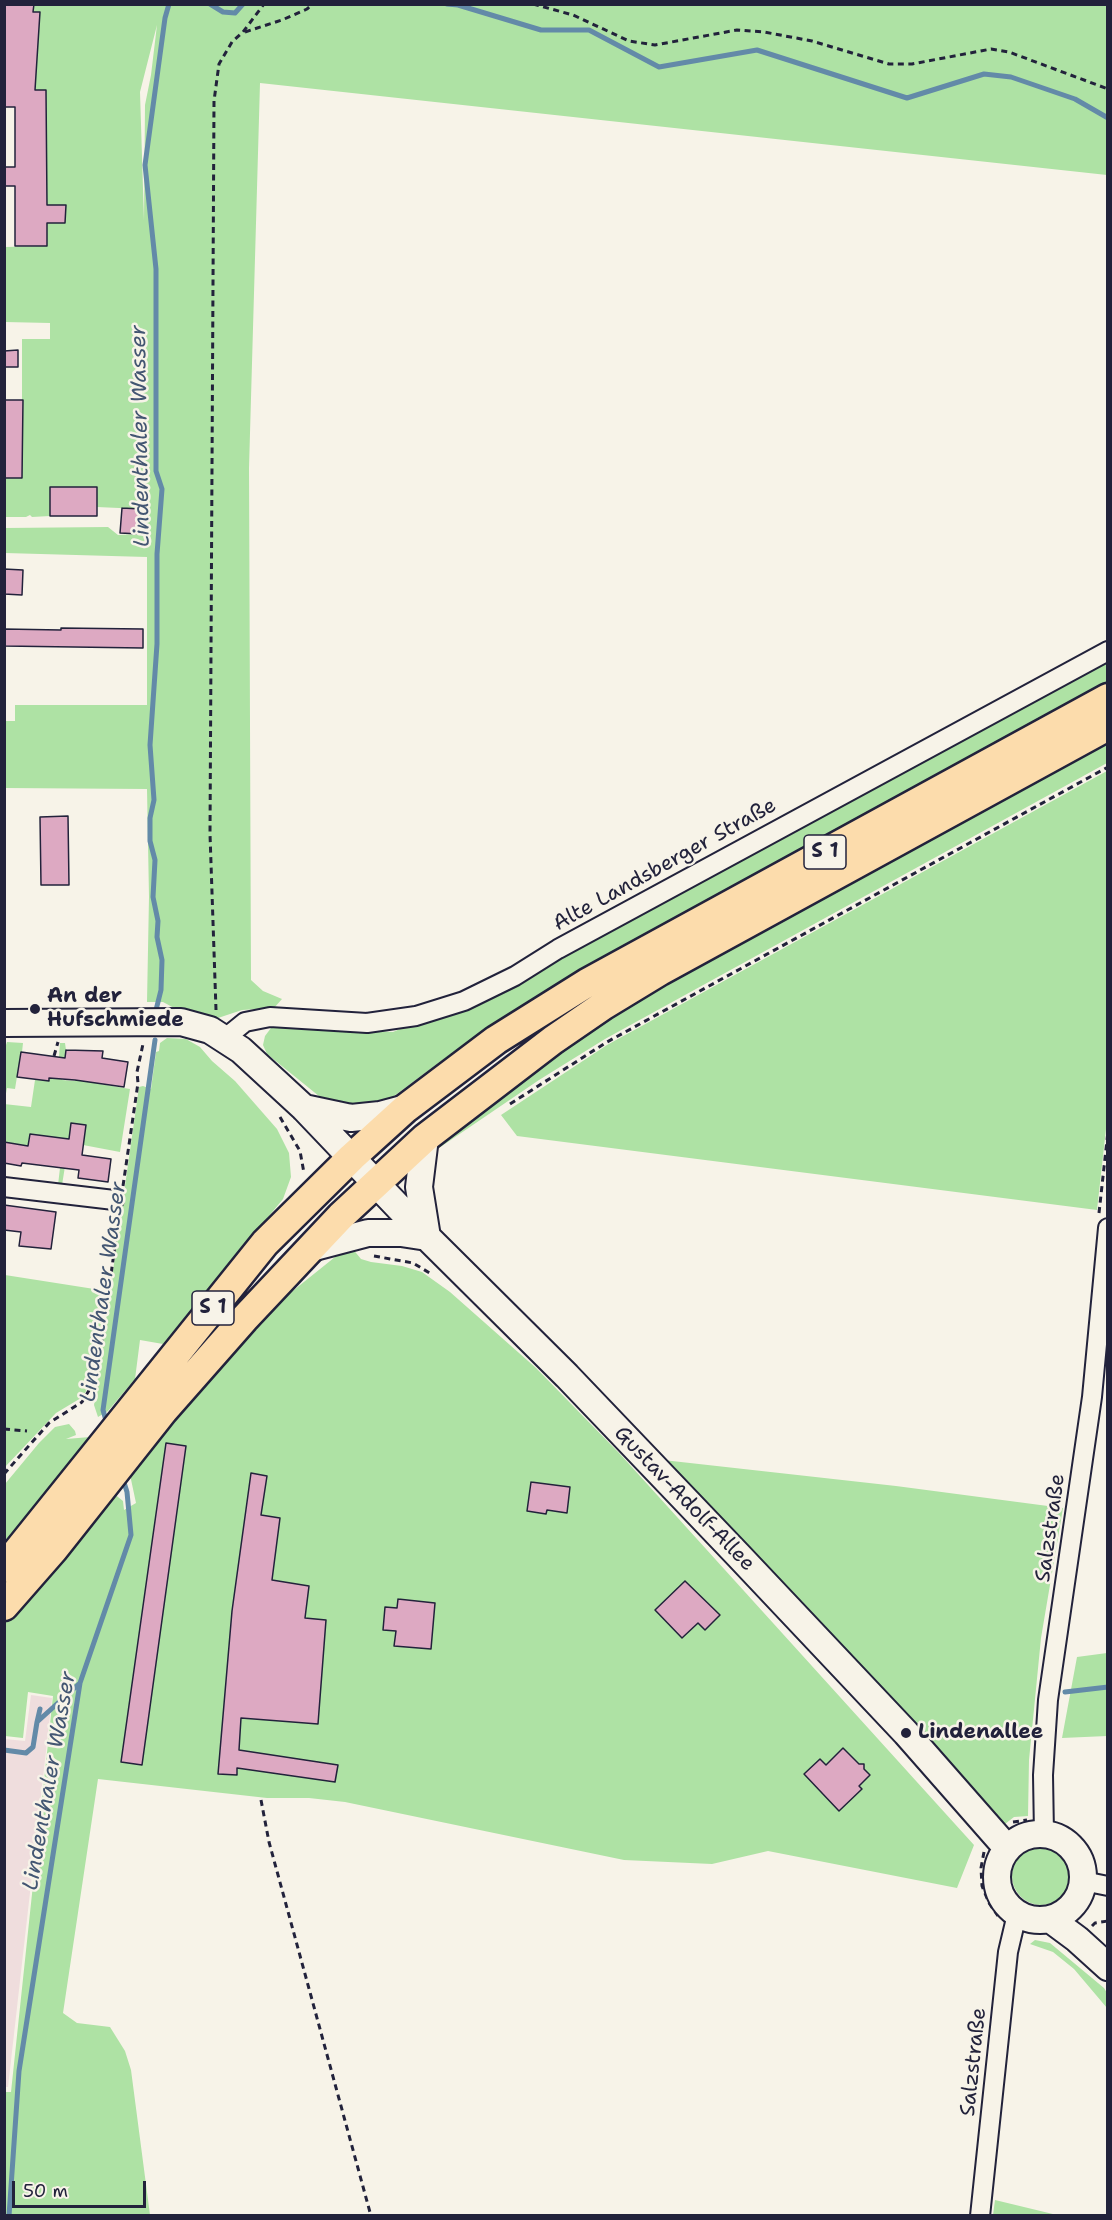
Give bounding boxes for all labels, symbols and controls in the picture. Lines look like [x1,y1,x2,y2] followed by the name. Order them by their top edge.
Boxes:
[126,325,156,547] water label: Lindenthaler Wasser
[549,793,781,937] street label: Alte Landsberger Straße
[804,835,846,869] road number: S 1
[47,984,184,1034] place label: An der Hufschmiede
[28,1002,42,1016] marker: An der Hufschmiede
[75,1180,133,1404] water label: Lindenthaler Wasser
[192,1291,234,1325] road number: S 1
[608,1421,760,1577] street label: Gustav-Adolf-Allee
[1031,1472,1071,1584] street label: Salzstraße
[18,1669,82,1893] water label: Lindenthaler Wasser
[918,1720,1043,1746] place label: Lindenallee
[899,1726,913,1740] marker: Lindenallee
[956,2006,992,2118] street label: Salzstraße
[15,2169,148,2207] scale bar
[23,2179,68,2203] text: 50 m

